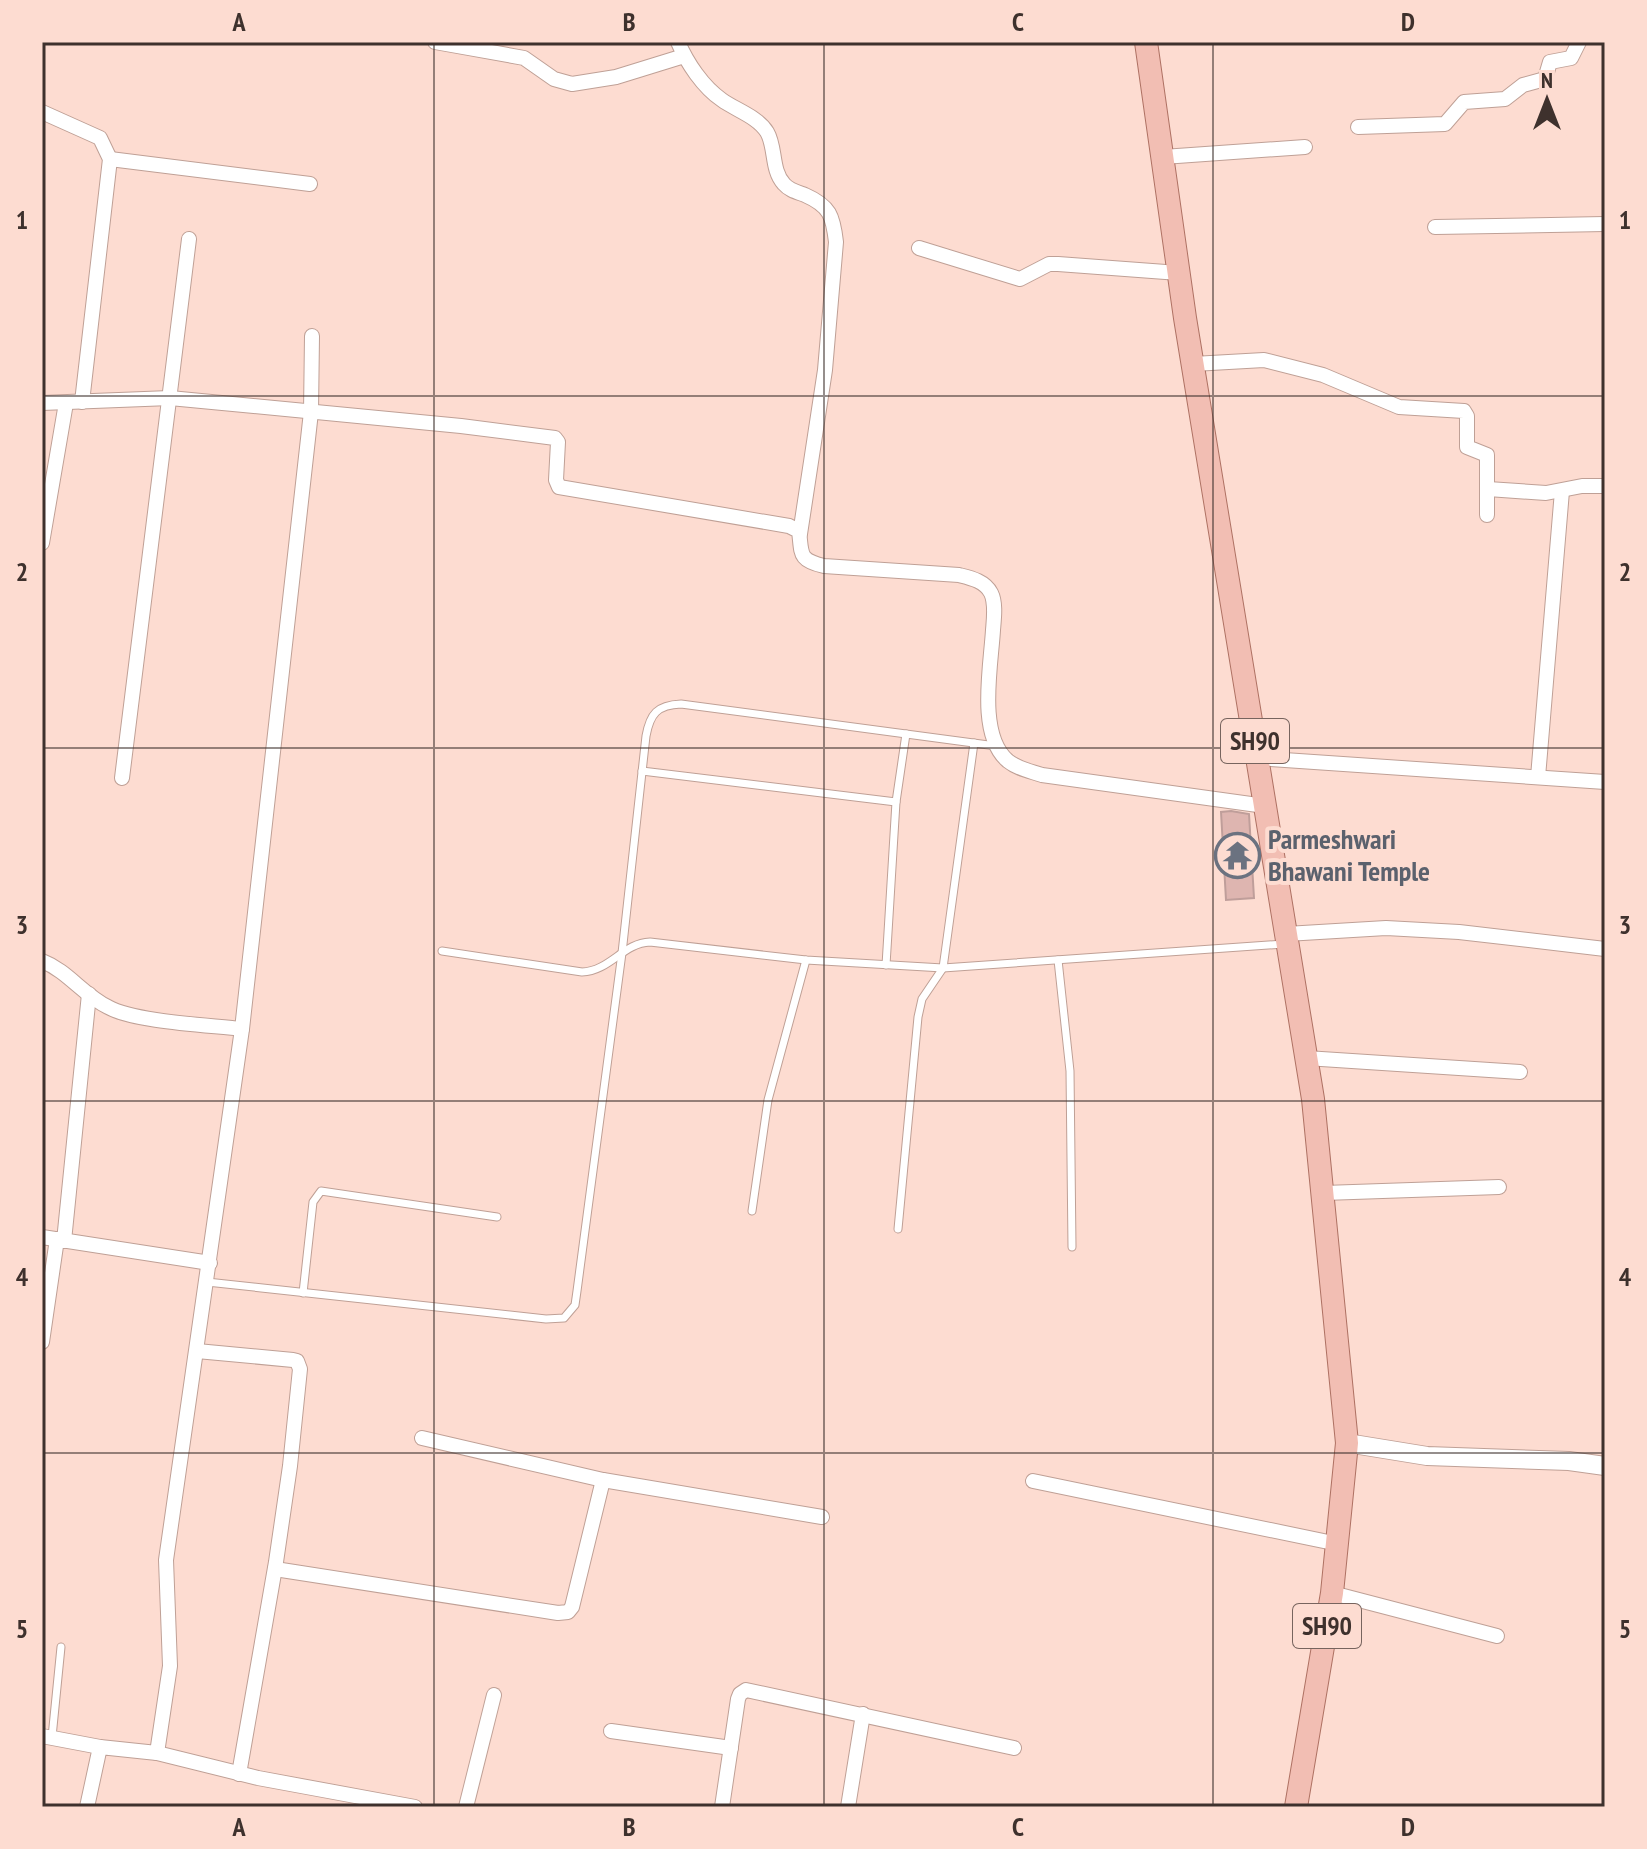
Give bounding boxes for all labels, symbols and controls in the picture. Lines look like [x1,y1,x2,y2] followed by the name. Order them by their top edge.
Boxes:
[231,5,246,38] text: A
[623,5,636,38] text: B
[1012,5,1024,38] text: C
[1401,5,1415,38] text: D
[1507,60,1587,140] north arrow
[1541,66,1553,94] text: N
[16,203,28,236] text: 1
[1619,203,1631,236] text: 1
[16,555,28,588] text: 2
[1619,555,1631,588] text: 2
[1221,719,1289,763] road number: SH90
[1268,820,1430,889] place label: Parmeshwari Bhawani Temple
[1213,831,1261,879] temple icon: Parmeshwari Bhawani Temple
[16,908,28,941] text: 3
[1619,908,1631,941] text: 3
[16,1260,29,1293] text: 4
[1619,1260,1632,1293] text: 4
[1293,1604,1361,1648] road number: SH90
[16,1612,28,1645] text: 5
[1619,1612,1631,1645] text: 5
[231,1810,246,1843] text: A
[623,1810,636,1843] text: B
[1012,1810,1024,1843] text: C
[1401,1810,1415,1843] text: D

